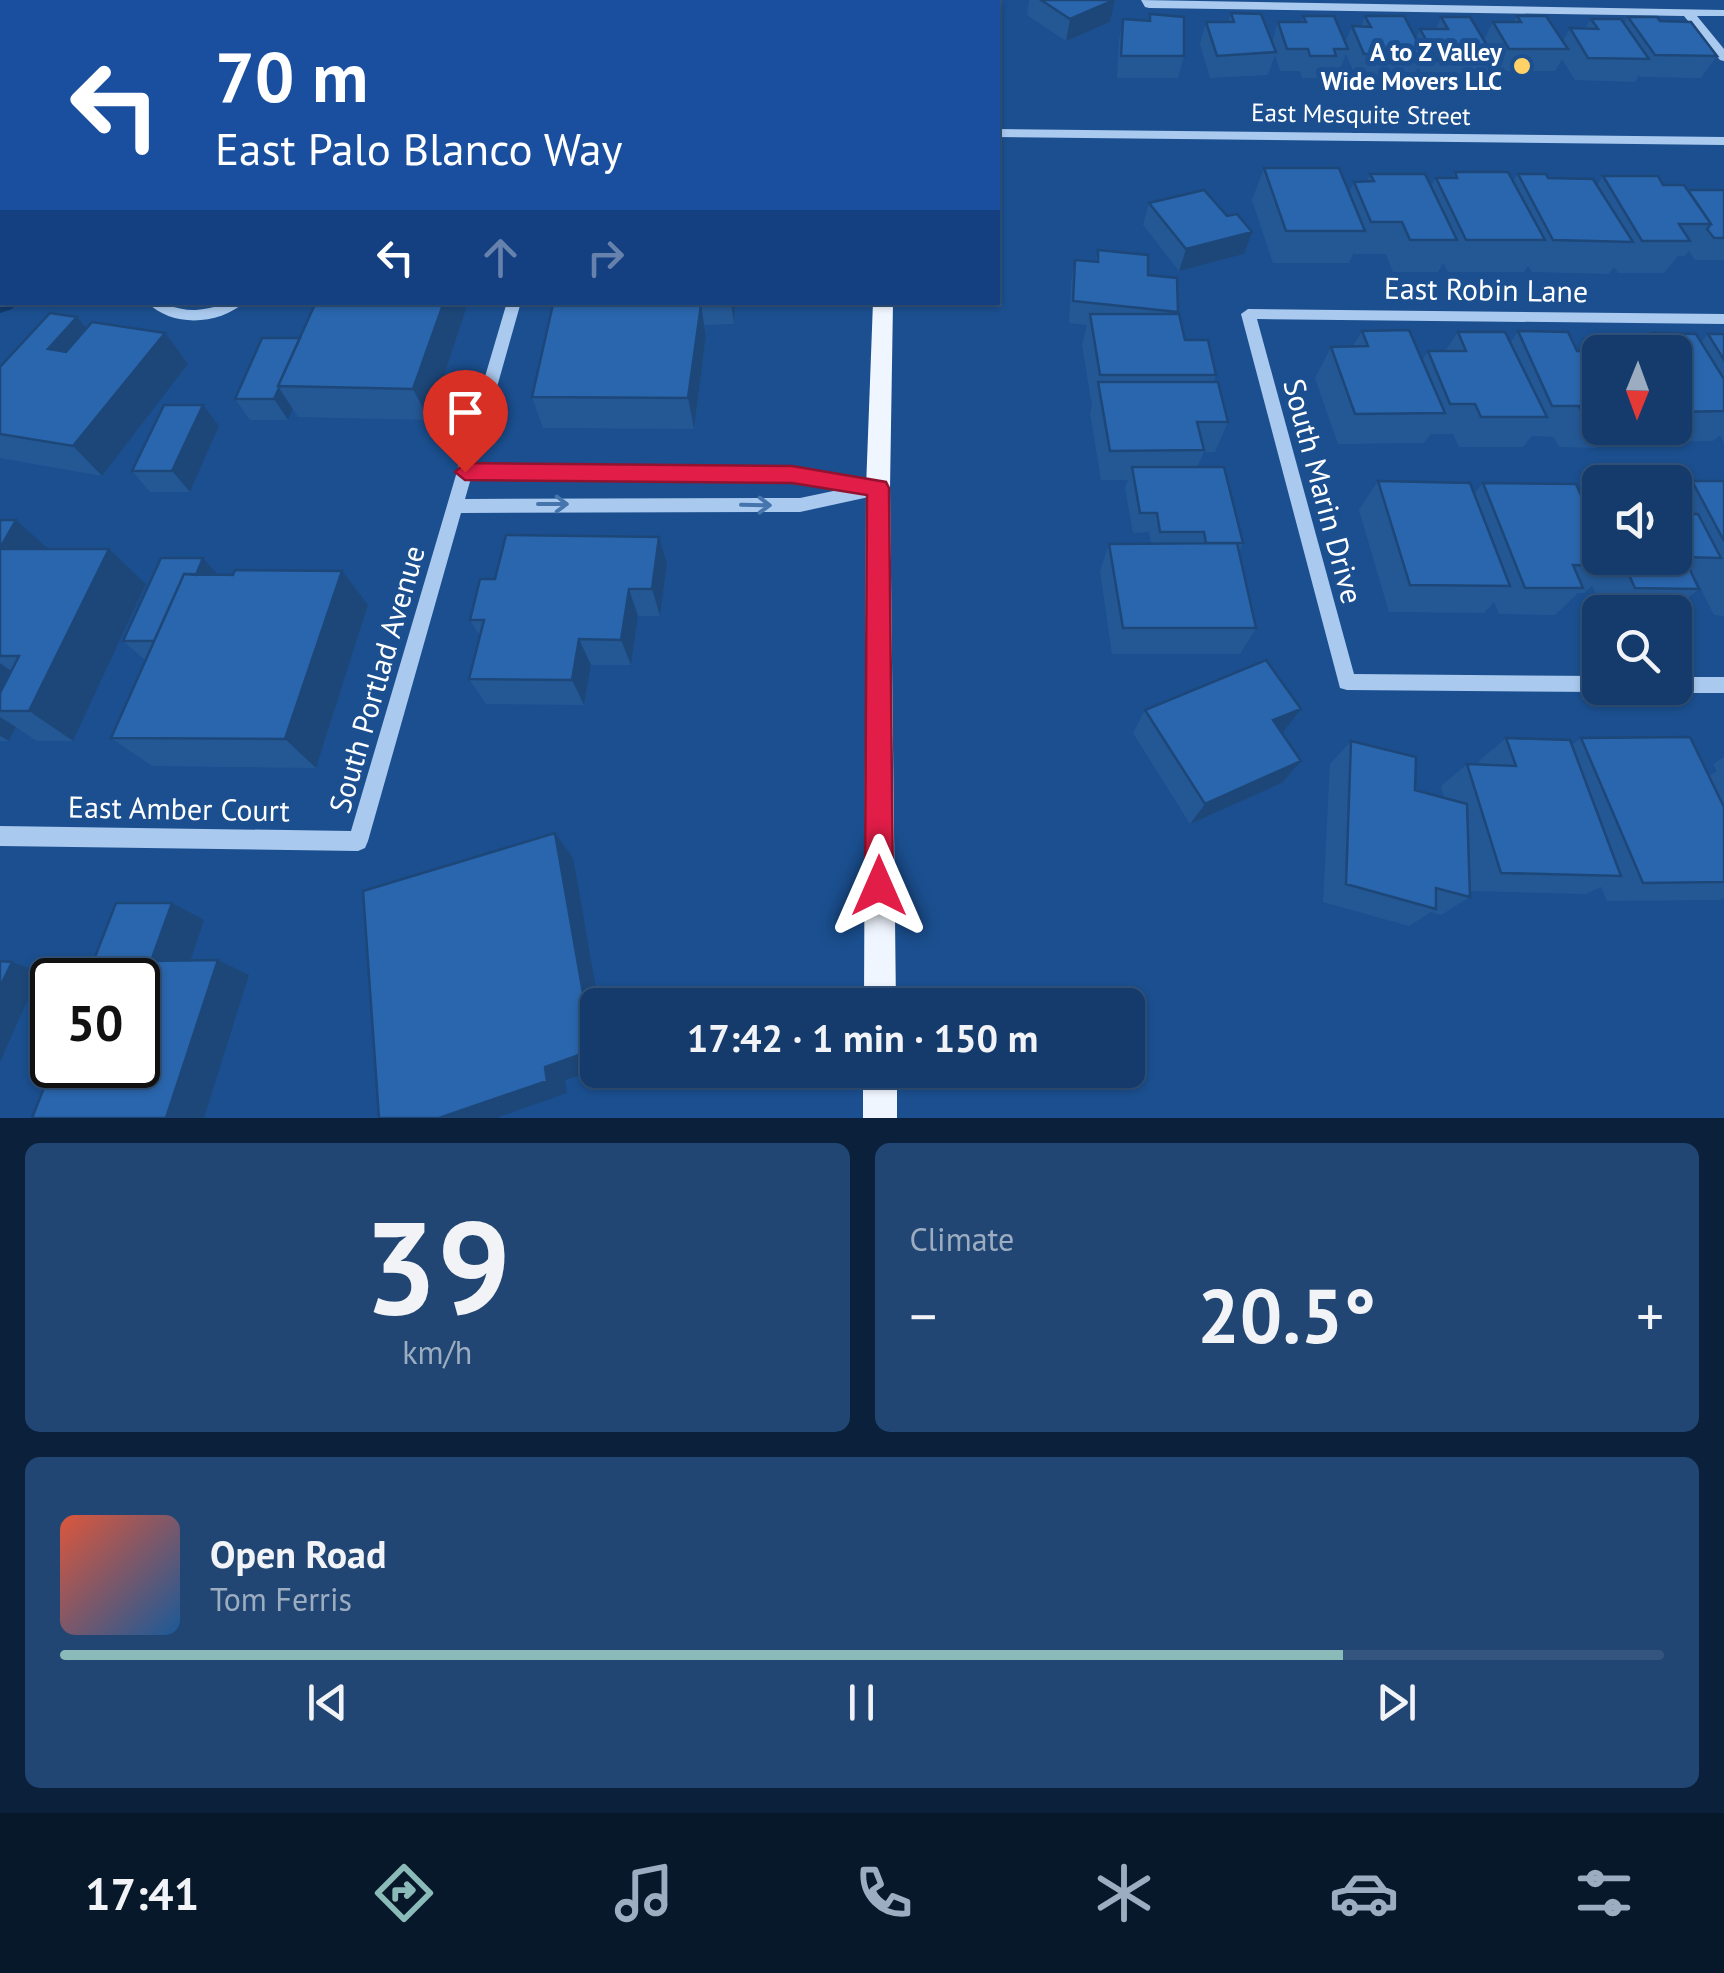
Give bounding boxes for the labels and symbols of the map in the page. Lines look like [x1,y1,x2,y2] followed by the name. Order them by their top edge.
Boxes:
[1321,36,1503,97] place label: A to Z Valley Wide Movers LLC
[1511,55,1533,77] marker: A to Z Valley Wide Movers LLC
[1251,96,1472,132] street label: East Mesquite Street
[1383,268,1589,310] street label: East Robin Lane
[1582,335,1692,445] north arrow
[423,370,508,473] pin
[1275,374,1373,608] street label: South Marin Drive
[536,494,569,514] one-way arrow
[738,496,771,514] one-way arrow
[319,541,433,817] street label: South Portlad Avenue
[68,787,290,829] street label: East Amber Court
[827,834,931,938] position arrow
[30,958,160,1088] speed limit sign: 50

